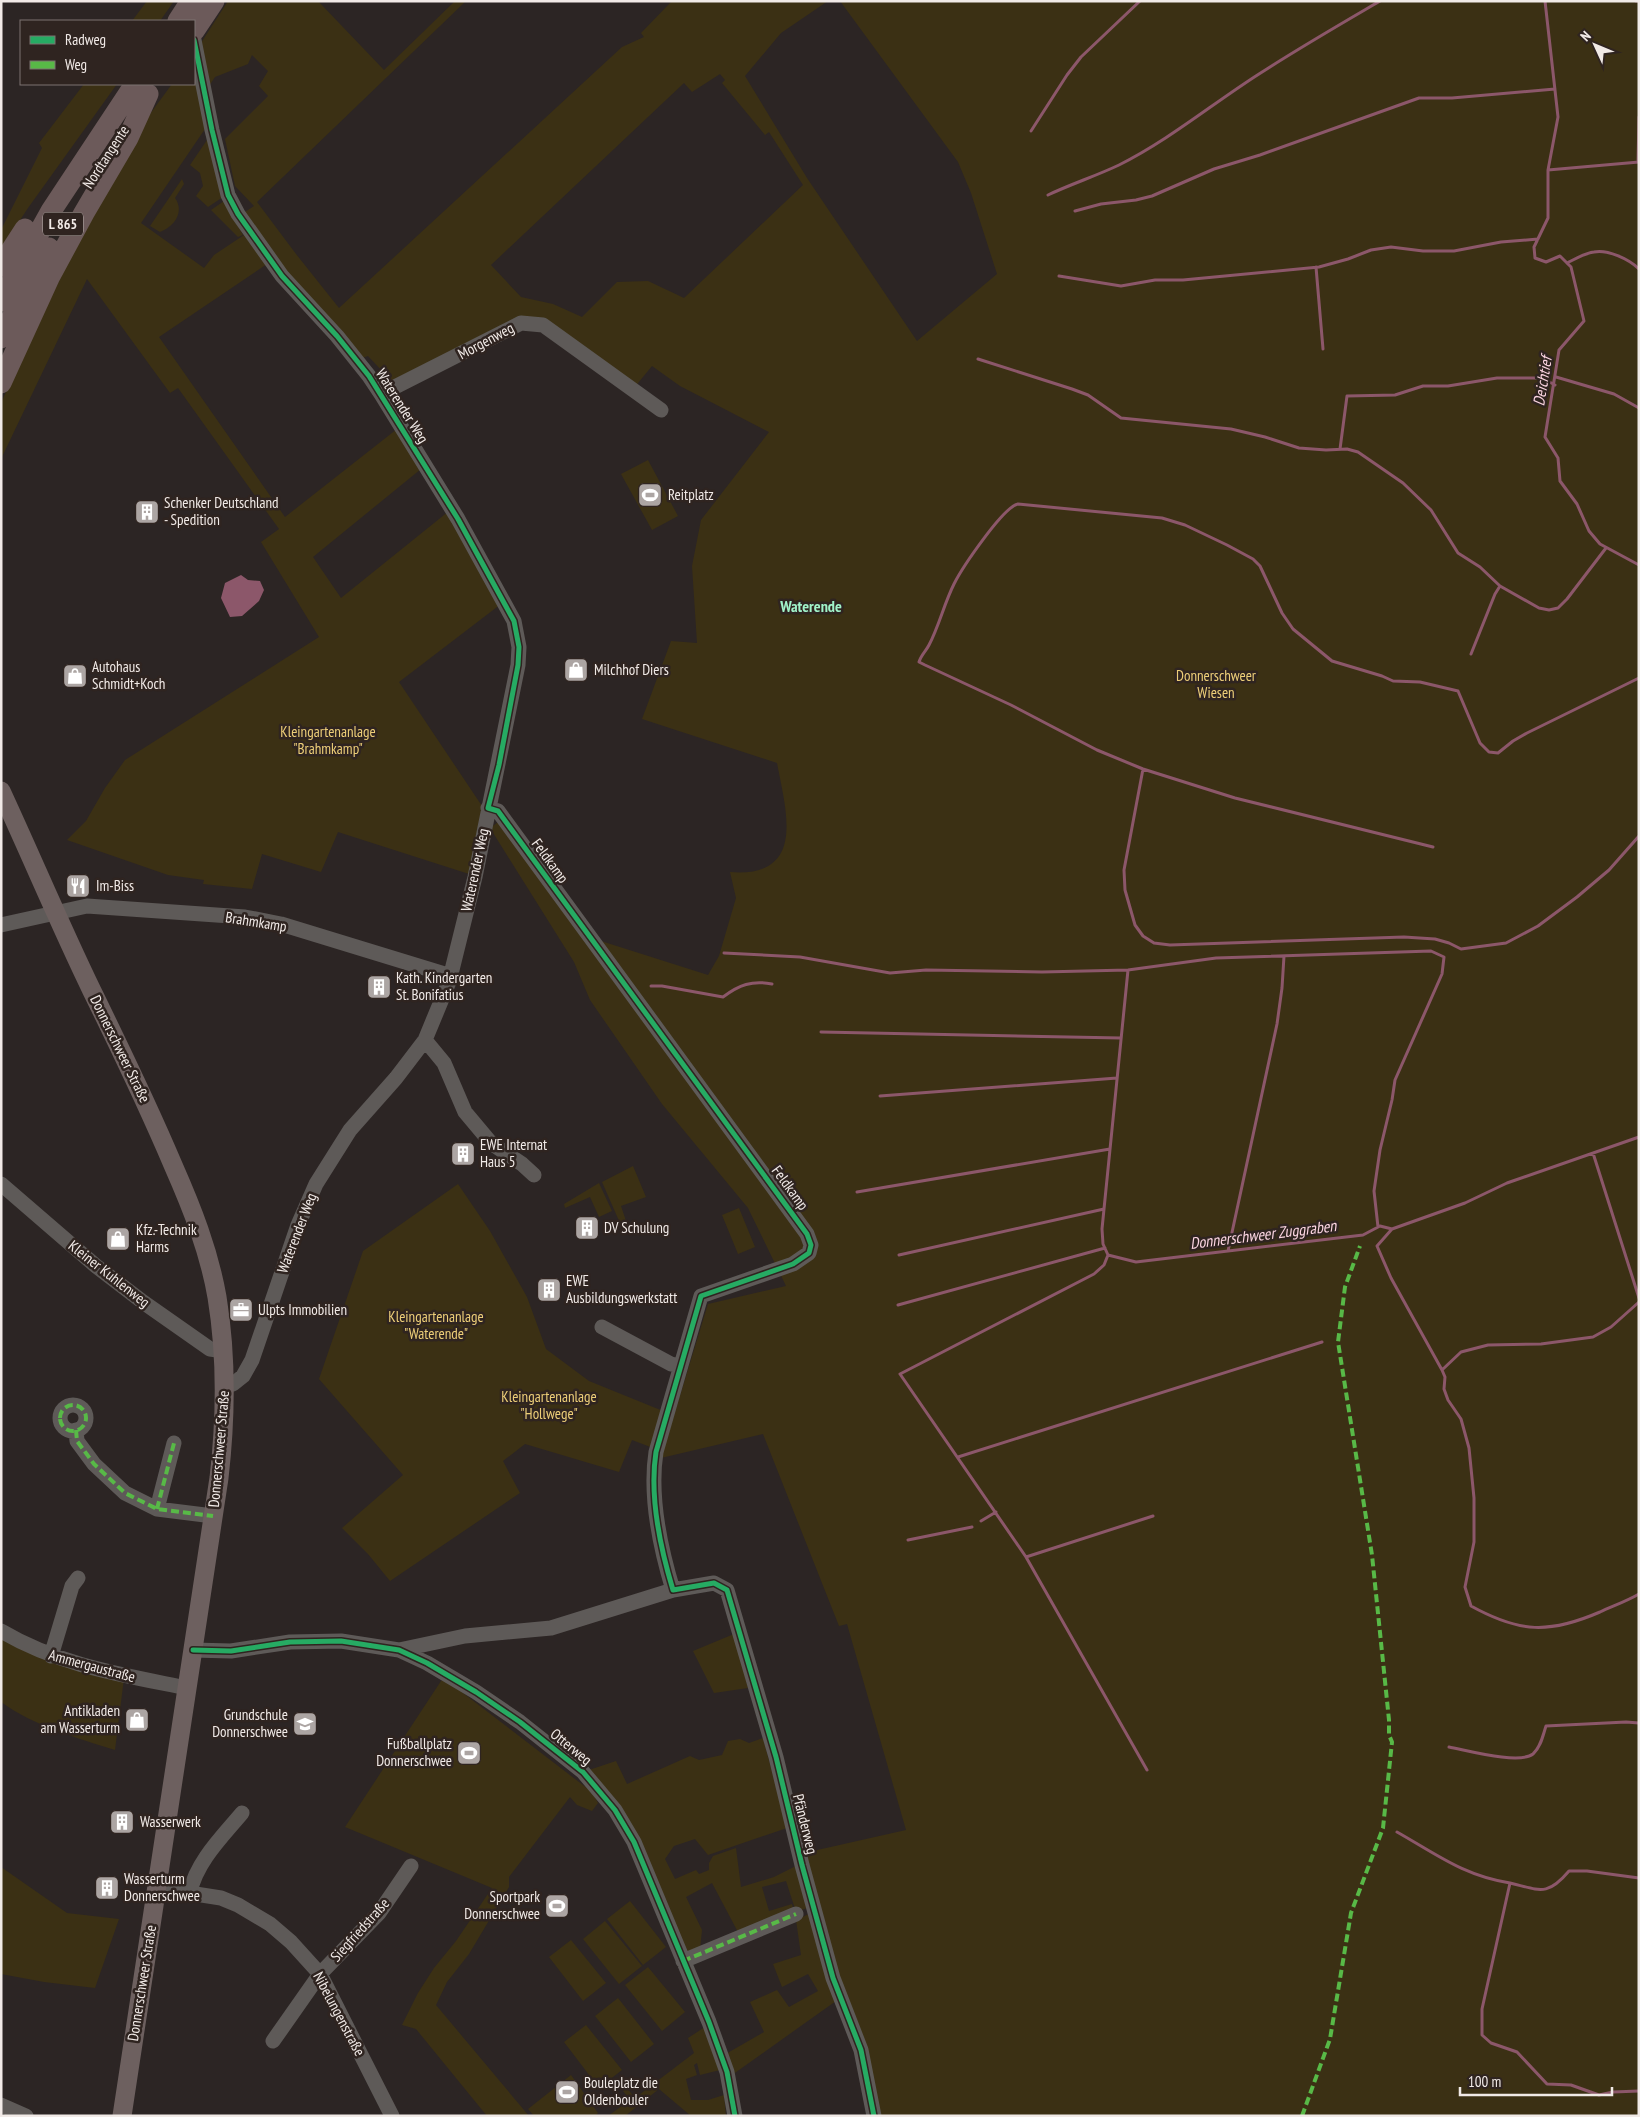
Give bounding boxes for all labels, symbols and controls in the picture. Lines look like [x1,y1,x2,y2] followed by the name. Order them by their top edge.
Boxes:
[20,20,195,85] legend
[1570,20,1620,70] north arrow
[1577,27,1595,45] text: N
[65,30,106,49] text: Radweg
[65,55,87,74] text: Weg
[78,122,133,192] street label: Nordtangente
[43,212,83,235] road number: L 865
[455,318,517,363] street label: Morgenweg
[1528,351,1556,407] water label: Deichtief
[372,365,433,447] street label: Waterender Weg
[637,482,663,508] sports icon: Reitplatz
[668,485,714,504] place label: Reitplatz
[164,493,279,529] place label: Schenker Deutschland - Spedition
[134,499,160,525] building icon: Schenker Deutschland - Spedition
[779,596,842,616] district label: Waterende
[92,657,165,693] place label: Autohaus Schmidt+Koch
[563,657,589,683] shop icon: Milchhof Diers
[594,660,669,679] place label: Milchhof Diers
[62,663,88,689] shop icon: Autohaus Schmidt+Koch
[1176,666,1257,702] park label: Donnerschweer Wiesen
[280,722,376,758] park label: Kleingartenanlage "Brahmkamp"
[456,827,493,913] street label: Waterender Weg
[528,835,573,887] street label: Feldkamp
[65,873,91,899] restaurant icon: Im-Biss
[96,876,134,895] place label: Im-Biss
[224,907,288,936] street label: Brahmkamp
[396,968,492,1004] place label: Kath. Kindergarten St. Bonifatius
[366,974,392,1000] building icon: Kath. Kindergarten St. Bonifatius
[86,992,155,1106] street label: Donnerschweer Straße
[480,1135,547,1171] place label: EWE Internat Haus 5
[450,1141,476,1167] building icon: EWE Internat Haus 5
[768,1162,813,1214] street label: Feldkamp
[273,1190,321,1276] street label: Waterender Weg
[574,1215,600,1241] building icon: DV Schulung
[1189,1215,1338,1253] water label: Donnerschweer Zuggraben
[604,1218,669,1237] place label: DV Schulung
[136,1220,197,1256] place label: Kfz.-Technik Harms
[105,1226,131,1252] shop icon: Kfz.-Technik Harms
[65,1236,154,1311] street label: Kleiner Kuhlenweg
[566,1271,677,1307] place label: EWE Ausbildungswerkstatt
[536,1277,562,1303] building icon: EWE Ausbildungswerkstatt
[228,1297,254,1323] office icon: Ulpts Immobilien
[258,1300,347,1319] place label: Ulpts Immobilien
[388,1307,484,1343] park label: Kleingartenanlage "Waterende"
[501,1387,597,1423] park label: Kleingartenanlage "Hollwege"
[204,1390,233,1508] street label: Donnerschweer Straße
[47,1645,137,1686] street label: Ammergaustraße
[40,1701,120,1737] place label: Antikladen am Wasserturm
[212,1705,288,1741] place label: Grundschule Donnerschwee
[124,1707,150,1733] shop icon: Antikladen am Wasserturm
[292,1711,318,1737] school or university icon: Grundschule Donnerschwee
[547,1724,596,1769] street label: Otterweg
[376,1734,452,1770] place label: Fußballplatz Donnerschwee
[456,1740,482,1766] sports icon: Fußballplatz Donnerschwee
[789,1792,822,1856] street label: Pfänderweg
[109,1809,135,1835] building icon: Wasserwerk
[140,1812,201,1831] place label: Wasserwerk
[124,1869,200,1905] place label: Wasserturm Donnerschwee
[94,1875,120,1901] building icon: Wasserturm Donnerschwee
[464,1887,540,1923] place label: Sportpark Donnerschwee
[544,1893,570,1919] sports icon: Sportpark Donnerschwee
[326,1894,393,1965] street label: Siegfriedstraße
[123,1924,160,2042] street label: Donnerschweer Straße
[309,1968,370,2059] street label: Nibelungenstraße
[1460,2064,1612,2096] scale bar
[1468,2072,1501,2091] text: 100 m
[584,2073,658,2109] place label: Bouleplatz die Oldenbouler
[554,2079,580,2105] sports icon: Bouleplatz die Oldenbouler

